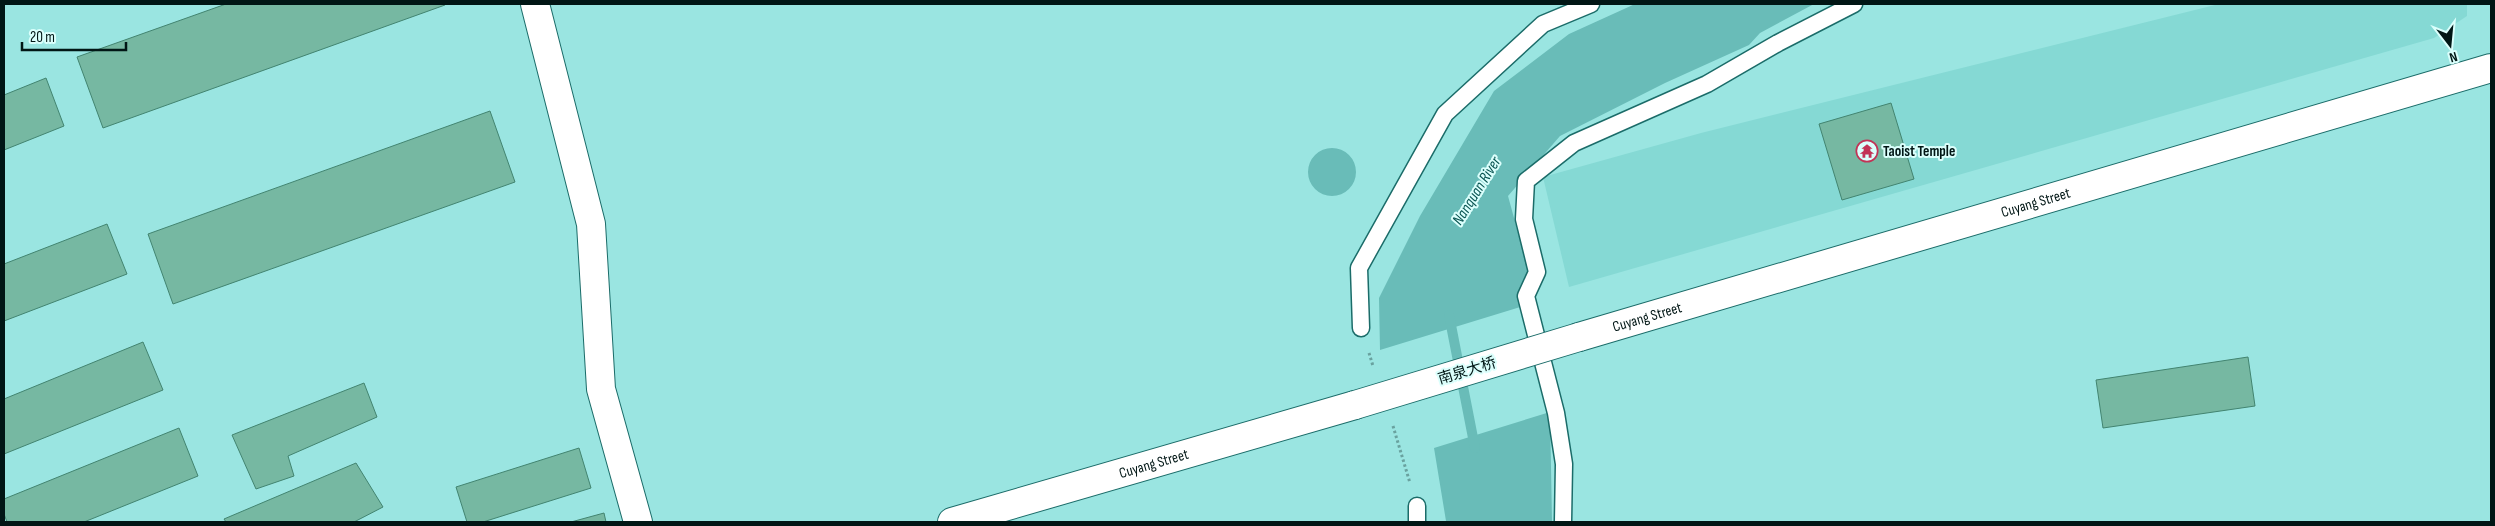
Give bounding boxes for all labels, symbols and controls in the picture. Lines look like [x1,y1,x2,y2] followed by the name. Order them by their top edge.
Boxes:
[22,20,126,52] scale bar
[2425,20,2475,70] north arrow
[30,28,55,47] text: 20 m
[2448,48,2459,66] text: N
[1855,139,1879,163] temple icon: Taoist Temple
[1883,142,1955,161] place label: Taoist Temple
[1449,153,1506,229] water label: Nanquan River
[1999,183,2073,222] street label: Cuyang Street
[1610,298,1684,336] street label: Cuyang Street
[1436,353,1498,389] street label: 南泉大桥
[1117,444,1191,483] street label: Cuyang Street

